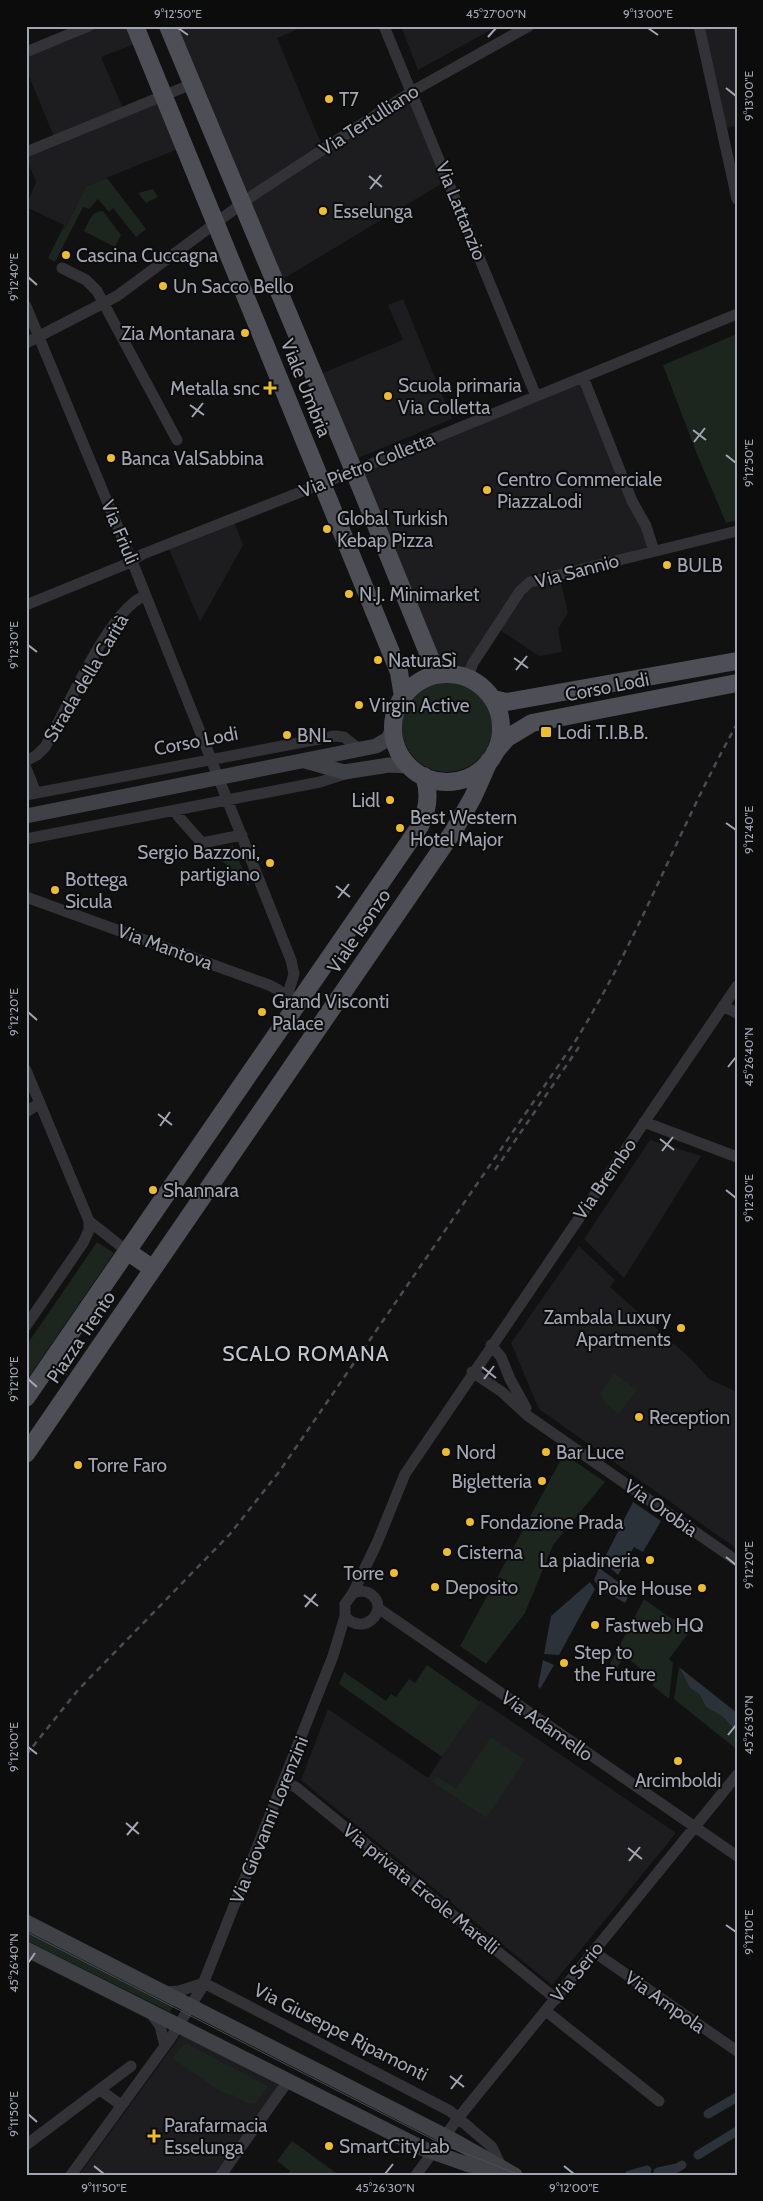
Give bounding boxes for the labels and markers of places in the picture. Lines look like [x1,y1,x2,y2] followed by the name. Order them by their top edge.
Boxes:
[339,88,359,111] place label: T7
[323,93,335,105] marker: T7
[333,200,413,223] place label: Esselunga
[317,205,329,217] marker: Esselunga
[76,244,218,267] place label: Cascina Cuccagna
[60,249,72,261] marker: Cascina Cuccagna
[173,275,294,298] place label: Un Sacco Bello
[157,280,169,292] marker: Un Sacco Bello
[121,322,235,345] place label: Zia Montanara
[239,327,251,339] marker: Zia Montanara
[398,374,522,419] place label: Scuola primaria Via Colletta
[170,377,260,400] place label: Metalla snc
[264,382,276,394] marker: Metalla snc
[382,390,394,402] marker: Scuola primaria Via Colletta
[121,447,264,470] place label: Banca ValSabbina
[105,452,117,464] marker: Banca ValSabbina
[497,468,662,513] place label: Centro Commerciale PiazzaLodi
[481,484,493,496] marker: Centro Commerciale PiazzaLodi
[337,507,448,552] place label: Global Turkish Kebap Pizza
[321,523,333,535] marker: Global Turkish Kebap Pizza
[677,554,723,577] place label: BULB
[661,559,673,571] marker: BULB
[359,583,480,606] place label: N.J. Minimarket
[343,588,355,600] marker: N.J. Minimarket
[388,649,456,672] place label: NaturaSì
[372,654,384,666] marker: NaturaSì
[369,694,470,717] place label: Virgin Active
[353,699,365,711] marker: Virgin Active
[557,721,648,744] place label: Lodi T.I.B.B.
[297,724,332,747] place label: BNL
[539,725,553,739] marker: Lodi T.I.B.B.
[281,729,293,741] marker: BNL
[351,789,381,812] place label: Lidl
[384,794,396,806] marker: Lidl
[410,806,517,851] place label: Best Western Hotel Major
[394,822,406,834] marker: Best Western Hotel Major
[137,841,260,886] place label: Sergio Bazzoni, partigiano
[264,857,276,869] marker: Sergio Bazzoni, partigiano
[65,868,128,913] place label: Bottega Sicula
[49,884,61,896] marker: Bottega Sicula
[272,990,389,1035] place label: Grand Visconti Palace
[256,1006,268,1018] marker: Grand Visconti Palace
[163,1179,239,1202] place label: Shannara
[147,1184,159,1196] marker: Shannara
[544,1306,671,1351] place label: Zambala Luxury Apartments
[675,1322,687,1334] marker: Zambala Luxury Apartments
[649,1406,730,1429] place label: Reception
[633,1411,645,1423] marker: Reception
[456,1441,496,1464] place label: Nord
[556,1441,625,1464] place label: Bar Luce
[440,1446,452,1458] marker: Nord
[540,1446,552,1458] marker: Bar Luce
[88,1454,167,1477] place label: Torre Faro
[72,1459,84,1471] marker: Torre Faro
[452,1470,532,1493] place label: Bigletteria
[536,1475,548,1487] marker: Bigletteria
[480,1511,623,1534] place label: Fondazione Prada
[464,1516,476,1528] marker: Fondazione Prada
[457,1541,523,1564] place label: Cisterna
[441,1546,453,1558] marker: Cisterna
[539,1549,640,1572] place label: La piadineria
[644,1554,656,1566] marker: La piadineria
[343,1562,384,1585] place label: Torre
[388,1567,400,1579] marker: Torre
[445,1576,518,1599] place label: Deposito
[598,1577,692,1600] place label: Poke House
[429,1581,441,1593] marker: Deposito
[696,1582,708,1594] marker: Poke House
[605,1614,704,1637] place label: Fastweb HQ
[589,1619,601,1631] marker: Fastweb HQ
[574,1641,656,1686] place label: Step to the Future
[558,1657,570,1669] marker: Step to the Future
[672,1755,684,1767] marker: Arcimboldi
[635,1769,721,1792] place label: Arcimboldi
[164,2114,268,2159] place label: Parafarmacia Esselunga
[148,2130,160,2142] marker: Parafarmacia Esselunga
[339,2135,449,2158] place label: SmartCityLab
[323,2140,335,2152] marker: SmartCityLab

